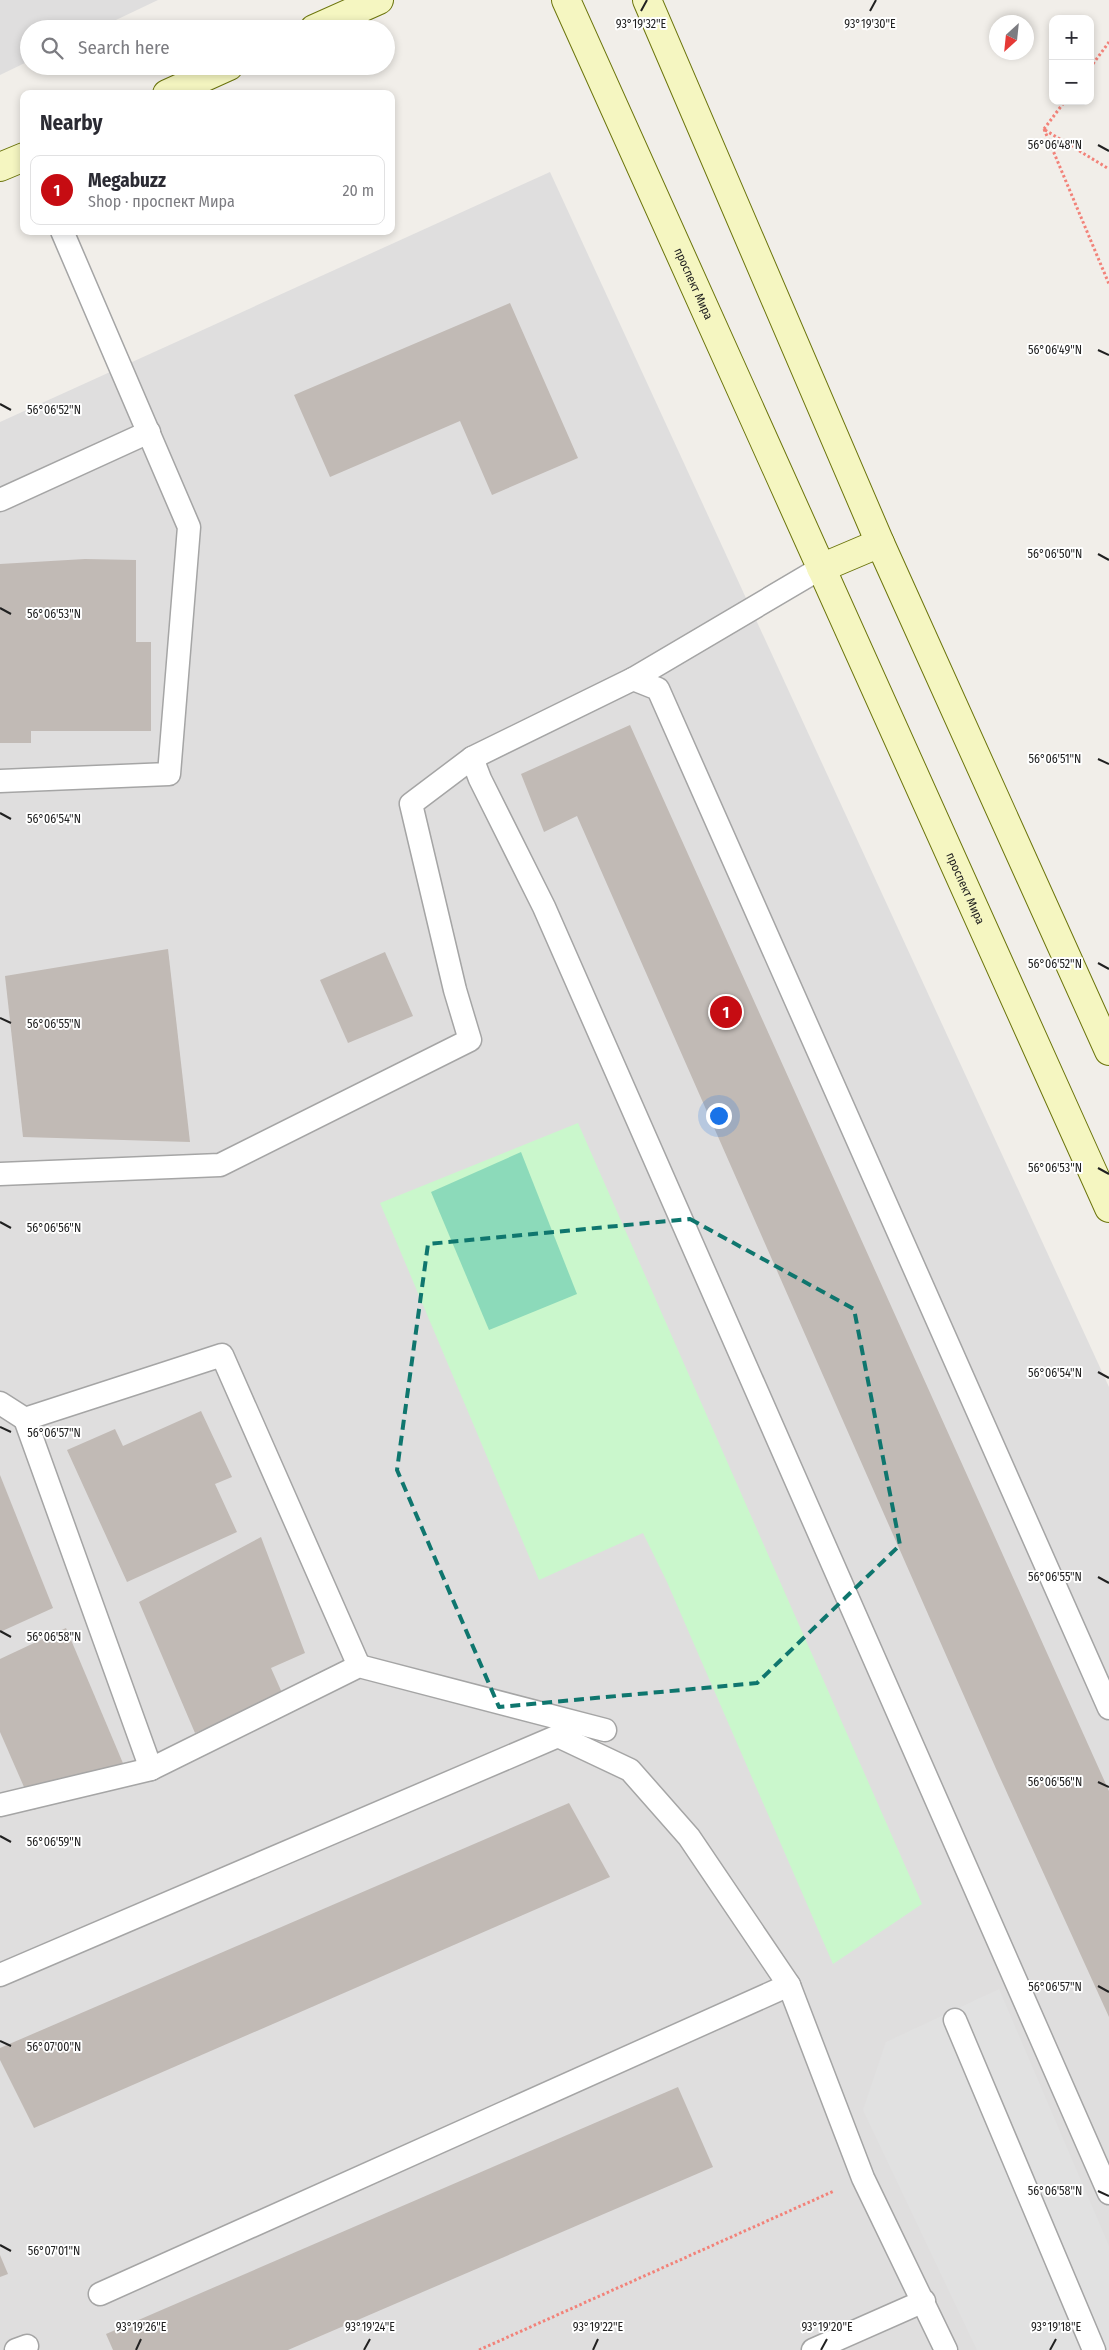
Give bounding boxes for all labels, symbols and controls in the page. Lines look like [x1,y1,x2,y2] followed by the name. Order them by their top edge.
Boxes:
[989,15,1034,60] north arrow
[1049,15,1094,105] map controls
[1049,15,1094,60] button: +
[616,17,667,31] text: 93°19'32"E
[844,17,896,31] text: 93°19'30"E
[20,20,395,75] search box
[38,34,66,62] icon: search
[78,36,170,59] text: Search here
[1049,60,1094,105] button: −
[40,110,102,136] text: Nearby
[1028,138,1082,152] text: 56°06'48"N
[88,169,166,192] text: Megabuzz
[54,181,60,200] text: 1
[343,181,374,200] text: 20 m
[88,192,235,211] text: Shop · проспект Мира
[671,246,716,322] street label: проспект Мира
[1028,343,1082,357] text: 56°06'49"N
[27,403,81,417] text: 56°06'52"N
[1028,547,1082,561] text: 56°06'50"N
[27,607,81,621] text: 56°06'53"N
[1029,752,1081,766] text: 56°06'51"N
[27,812,81,826] text: 56°06'54"N
[943,850,988,926] street label: проспект Мира
[1028,957,1082,971] text: 56°06'52"N
[710,993,742,1031] pin: 1
[27,1017,81,1031] text: 56°06'55"N
[706,1103,732,1129] your location
[1028,1161,1082,1175] text: 56°06'53"N
[27,1221,81,1235] text: 56°06'56"N
[1028,1366,1082,1380] text: 56°06'54"N
[27,1426,81,1440] text: 56°06'57"N
[1028,1570,1082,1584] text: 56°06'55"N
[27,1630,81,1644] text: 56°06'58"N
[1028,1775,1082,1789] text: 56°06'56"N
[27,1835,81,1849] text: 56°06'59"N
[1028,1980,1082,1994] text: 56°06'57"N
[27,2040,81,2054] text: 56°07'00"N
[1028,2184,1082,2198] text: 56°06'58"N
[28,2244,80,2258] text: 56°07'01"N
[116,2320,167,2334] text: 93°19'26"E
[345,2320,395,2334] text: 93°19'24"E
[573,2320,624,2334] text: 93°19'22"E
[801,2320,853,2334] text: 93°19'20"E
[1031,2320,1081,2334] text: 93°19'18"E

